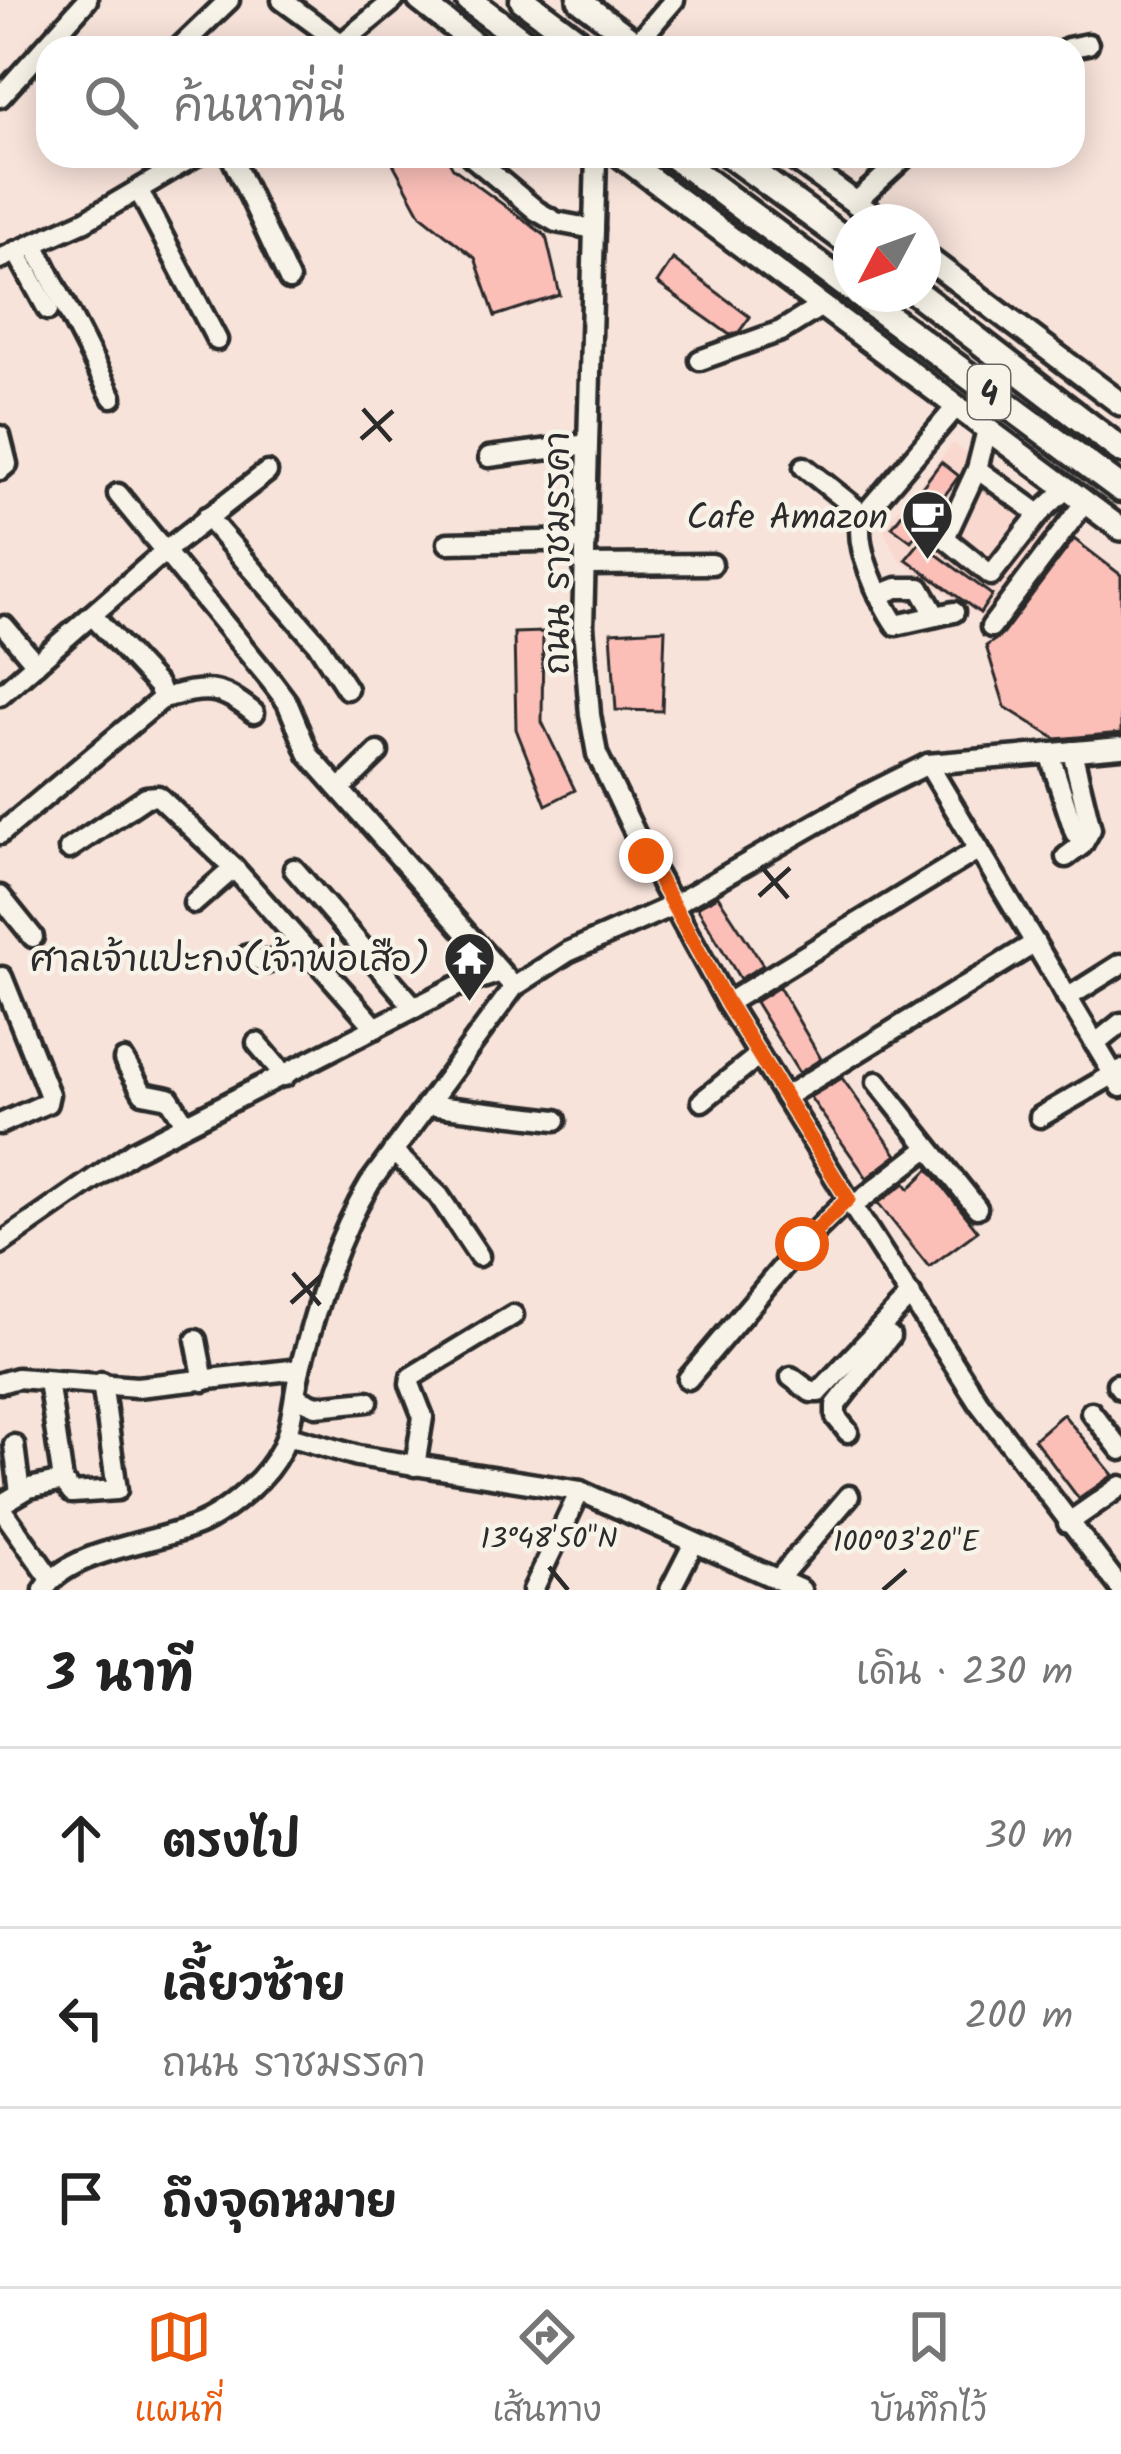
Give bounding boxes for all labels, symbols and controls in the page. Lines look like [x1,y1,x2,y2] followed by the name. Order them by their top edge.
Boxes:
[36,36,1085,168] search box
[78,69,144,135] icon: search
[174,73,345,145] text: ค้นหาที่นี่
[833,204,941,312] north arrow
[968,365,1010,419] road number: 4
[531,431,588,675] street label: ถนน ราชมรรคา
[899,488,955,562] cafe icon: Cafe Amazon
[687,491,888,548] place label: Cafe Amazon
[619,829,673,883] route end
[441,930,497,1004] temple icon: ศาลเจ้าแปะกง(เจ้าพ่อเสือ)
[30,933,430,990] place label: ศาลเจ้าแปะกง(เจ้าพ่อเสือ)
[775,1217,829,1271] route start
[480,1516,618,1564] text: 13°48'50"N
[833,1519,980,1567] text: 100°03'20"E
[48,1636,194,1717] text: 3 นาที
[856,1643,1073,1705] text: เดิน · 230 m
[48,1805,114,1871] icon: ahead
[985,1807,1073,1869] text: 30 m
[162,1808,300,1880] text: ตรงไป
[162,1951,345,2023] text: เลี้ยวซ้าย
[48,1985,114,2051] icon: left
[965,1987,1073,2049] text: 200 m
[162,2035,426,2097] text: ถนน ราชมรรคา
[48,2165,114,2231] icon: arrive
[162,2168,397,2240] text: ถึงจุดหมาย
[134,2304,224,2439] tab: แผนที่
[492,2304,602,2439] tab: เส้นทาง
[871,2304,987,2439] tab: บันทึกไว้

